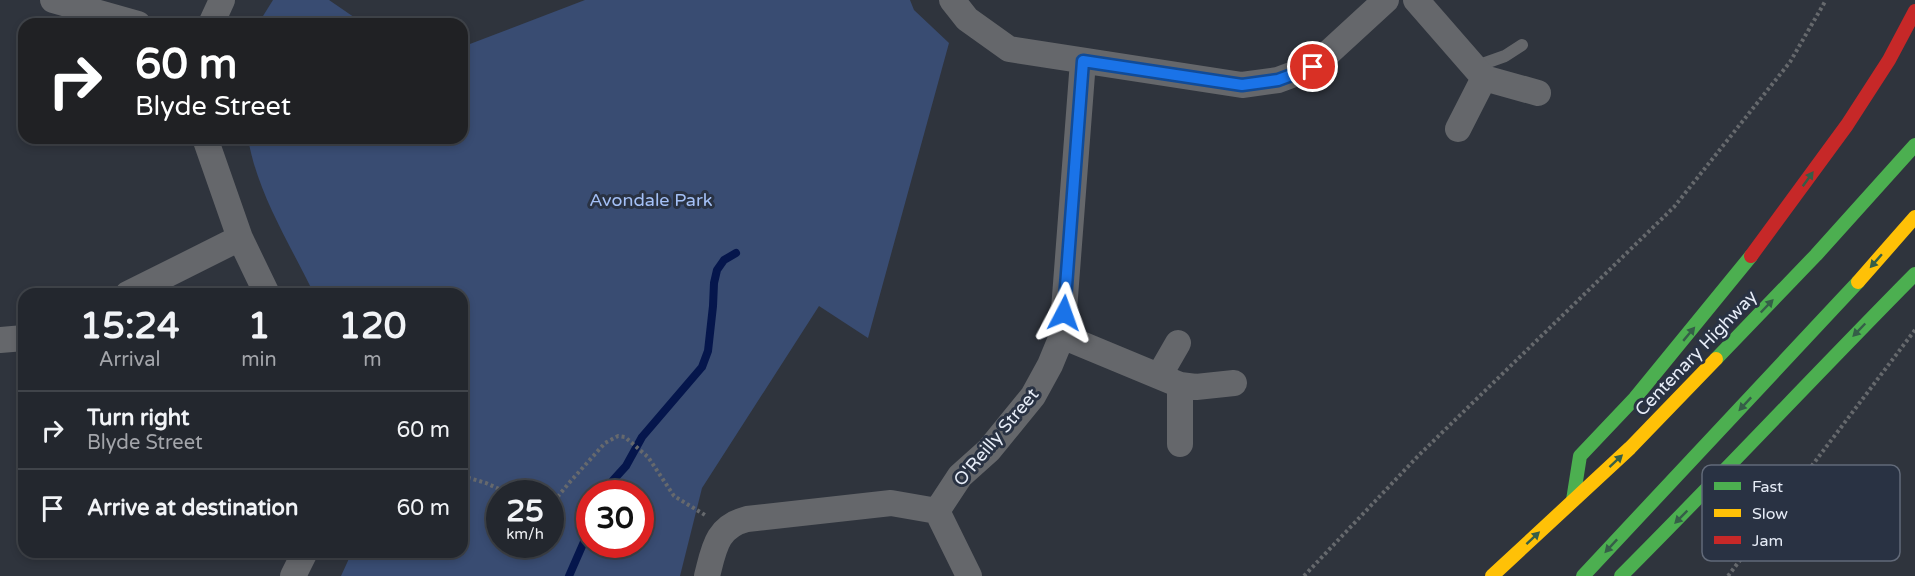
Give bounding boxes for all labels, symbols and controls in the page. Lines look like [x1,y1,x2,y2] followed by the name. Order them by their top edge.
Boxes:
[135,39,237,90] text: 60 m
[1287,41,1338,92] pin
[36,42,114,120] icon: right
[1296,50,1329,83] icon: arrive
[135,90,291,123] text: Blyde Street
[1801,172,1813,187] one-way arrow
[589,189,713,211] park label: Avondale Park
[1869,253,1883,268] one-way arrow
[1032,281,1096,345] position arrow
[1630,285,1762,420] street label: Centenary Highway
[1759,299,1773,313] one-way arrow
[80,305,180,348] text: 15:24
[248,305,270,348] text: 1
[338,305,406,348] text: 120
[1852,323,1866,337] one-way arrow
[1682,327,1695,342] one-way arrow
[99,348,161,372] text: Arrival
[241,348,277,372] text: min
[363,348,382,372] text: m
[949,384,1043,490] street label: O'Reilly Street
[1738,397,1752,411] one-way arrow
[87,405,189,431] text: Turn right
[36,414,69,447] icon: right
[396,417,450,443] text: 60 m
[87,431,203,455] text: Blyde Street
[1609,454,1624,468] one-way arrow
[1702,465,1900,561] legend
[1752,477,1783,497] text: Fast
[576,480,654,558] speed limit sign: 30
[36,492,69,525] icon: arrive
[506,493,544,530] text: 25
[87,495,298,521] text: Arrive at destination
[396,495,450,521] text: 60 m
[1752,504,1788,524] text: Slow
[1674,510,1688,525] one-way arrow
[506,525,544,543] text: km/h
[1525,531,1540,545] one-way arrow
[1752,531,1783,551] text: Jam
[1604,539,1618,554] one-way arrow

